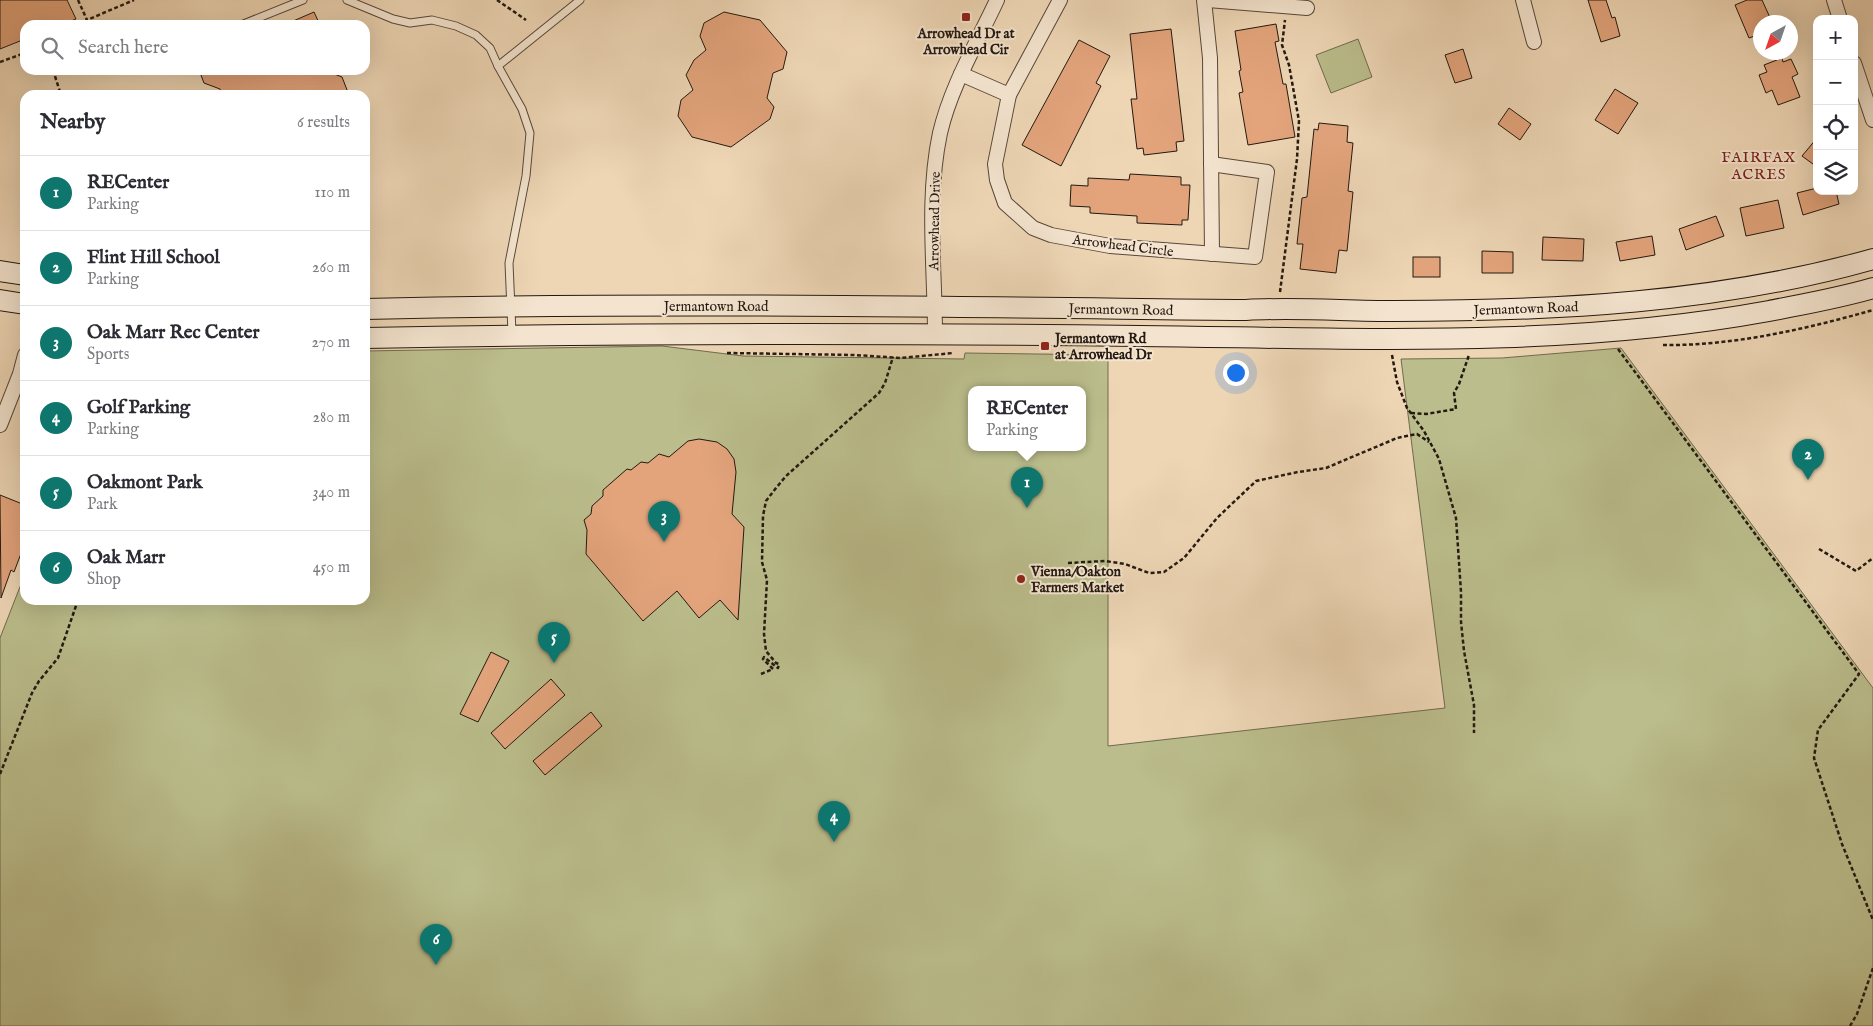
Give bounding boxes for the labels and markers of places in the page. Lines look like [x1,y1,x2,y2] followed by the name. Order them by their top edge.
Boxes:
[960,11,972,23] marker: Arrowhead Dr at Arrowhead Cir
[917,25,1015,59] place label: Arrowhead Dr at Arrowhead Cir
[1053,330,1153,364] place label: Jermantown Rd at Arrowhead Dr
[1039,340,1051,352] marker: Jermantown Rd at Arrowhead Dr
[1792,439,1824,480] pin: 2
[1011,467,1043,508] pin: 1
[648,501,680,542] pin: 3
[1030,563,1124,597] place label: Vienna/Oakton Farmers Market
[1015,573,1027,585] marker: Vienna/Oakton Farmers Market
[538,622,570,663] pin: 5
[818,801,850,842] pin: 4
[420,924,452,965] pin: 6

